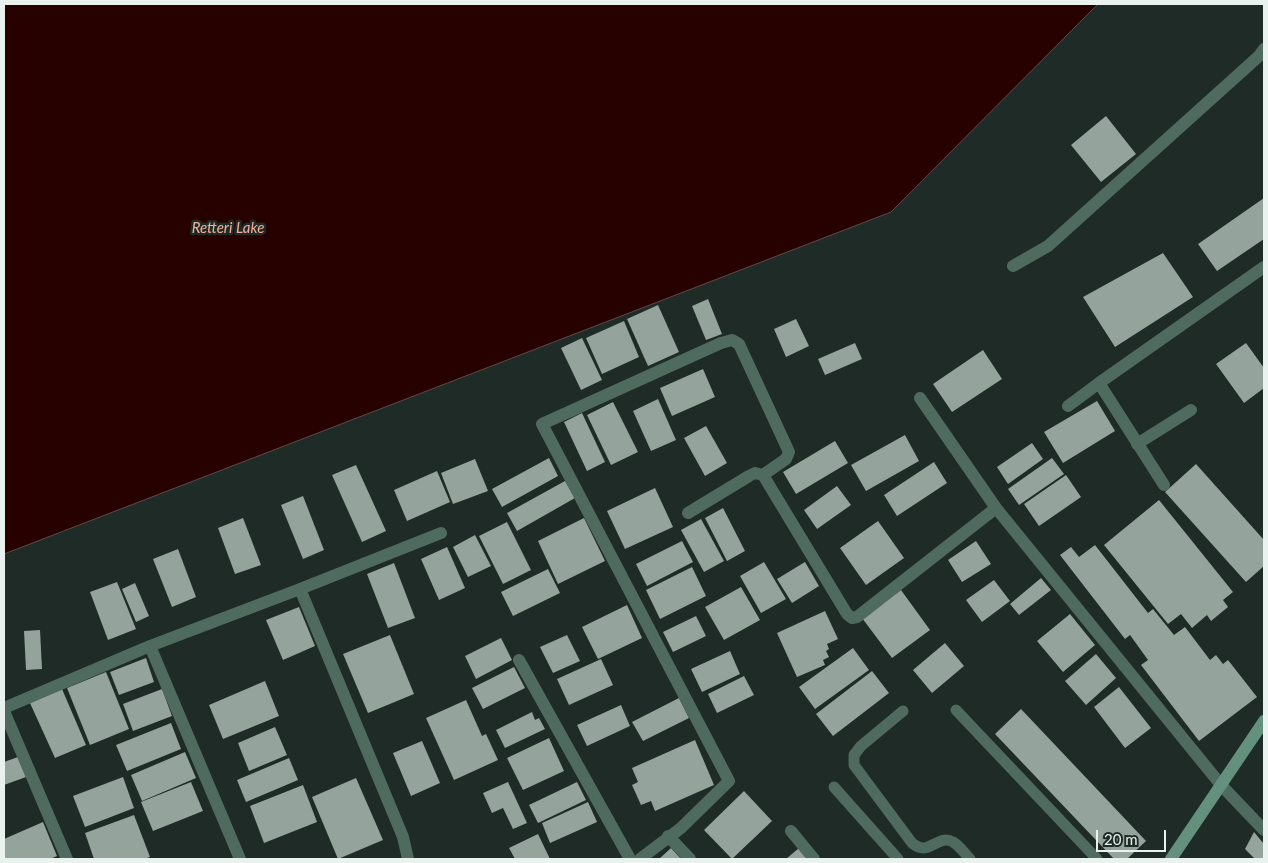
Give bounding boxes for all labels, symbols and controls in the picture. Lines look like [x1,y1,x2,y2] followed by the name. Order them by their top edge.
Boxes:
[192,219,264,237] water label: Retteri Lake
[1098,820,1168,852] scale bar
[1104,830,1138,848] text: 20 m

